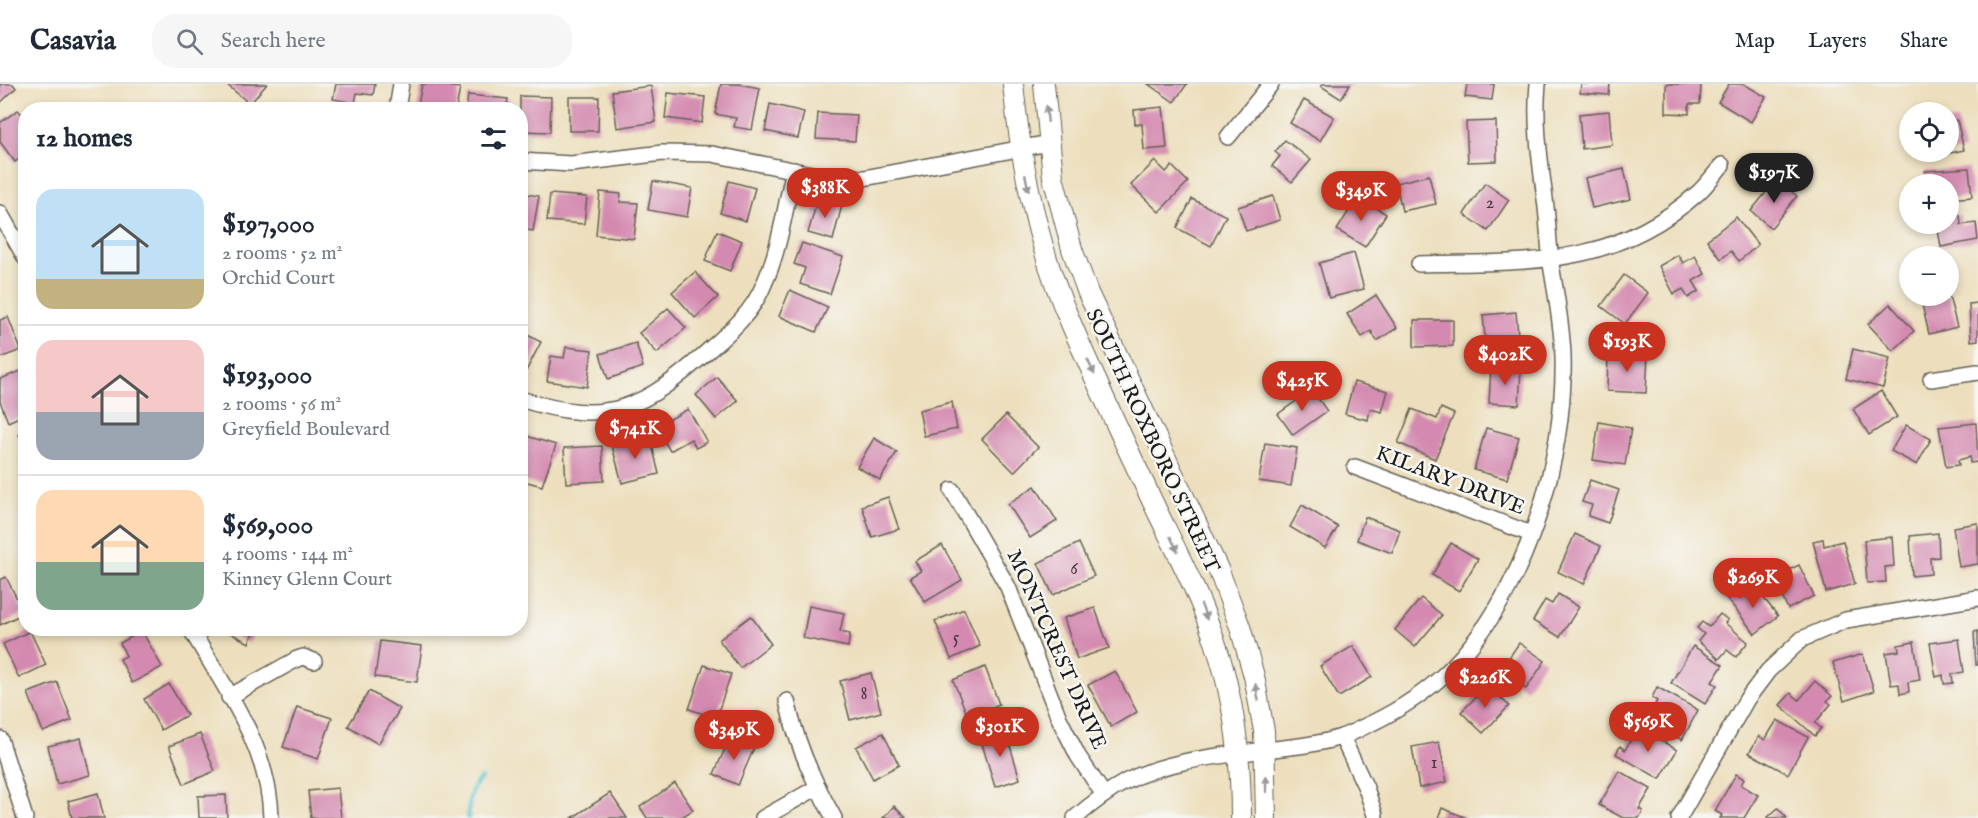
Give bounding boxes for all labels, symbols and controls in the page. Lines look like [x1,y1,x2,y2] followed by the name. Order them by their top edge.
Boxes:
[152,14,572,68] search box
[30,24,116,59] text: Casavia
[173,25,206,58] icon: search
[221,27,326,55] text: Search here
[1735,28,1775,55] text: Map
[1808,28,1867,55] text: Layers
[1900,28,1948,55] text: Share
[1899,102,1959,306] map controls
[1899,102,1959,162] button: locate
[1042,104,1052,123] one-way arrow
[36,122,132,155] text: 12 homes
[477,122,510,155] icon: filters
[1732,153,1816,204] pin: $197K
[1748,160,1800,185] text: $197K
[783,168,867,219] pin: $388K
[1319,171,1403,222] pin: $349K
[1023,174,1033,193] one-way arrow
[1899,174,1959,234] button: +
[801,175,849,200] text: $388K
[1335,178,1387,203] text: $349K
[1486,192,1494,215] house number: 2
[222,208,315,241] text: $197,000
[84,213,156,285] icon: home
[222,241,342,266] text: 2 rooms · 52 m²
[1899,246,1959,306] button: −
[222,266,335,291] text: Orchid Court
[1079,305,1225,578] street label: SOUTH ROXBORO STREET
[1585,322,1669,373] pin: $193K
[1602,329,1652,354] text: $193K
[1463,335,1547,386] pin: $402K
[1478,342,1532,367] text: $402K
[222,359,312,392] text: $193,000
[1086,359,1095,376] one-way arrow
[1260,361,1344,412] pin: $425K
[84,364,156,436] icon: home
[1276,368,1328,393] text: $425K
[222,392,341,417] text: 2 rooms · 56 m²
[593,409,677,460] pin: $741K
[609,416,661,441] text: $741K
[222,417,390,442] text: Greyfield Boulevard
[1372,440,1528,522] street label: KILARY DRIVE
[222,509,313,542] text: $569,000
[84,514,156,586] icon: home
[1169,535,1178,552] one-way arrow
[222,542,353,567] text: 4 rooms · 144 m²
[1000,546,1112,754] street label: MONTCREST DRIVE
[1070,558,1078,581] house number: 6
[1711,558,1795,609] pin: $269K
[1727,565,1779,590] text: $269K
[222,567,392,592] text: Kinney Glenn Court
[1199,604,1209,622] one-way arrow
[953,627,960,650] house number: 5
[1443,658,1527,709] pin: $226K
[1459,665,1511,690] text: $226K
[1252,682,1261,701] one-way arrow
[860,683,868,706] house number: 8
[1606,702,1690,753] pin: $569K
[958,707,1042,758] pin: $301K
[1623,709,1673,734] text: $569K
[692,710,776,761] pin: $349K
[975,714,1025,739] text: $301K
[708,717,760,742] text: $349K
[1431,752,1437,775] house number: 1
[1261,774,1270,793] one-way arrow

